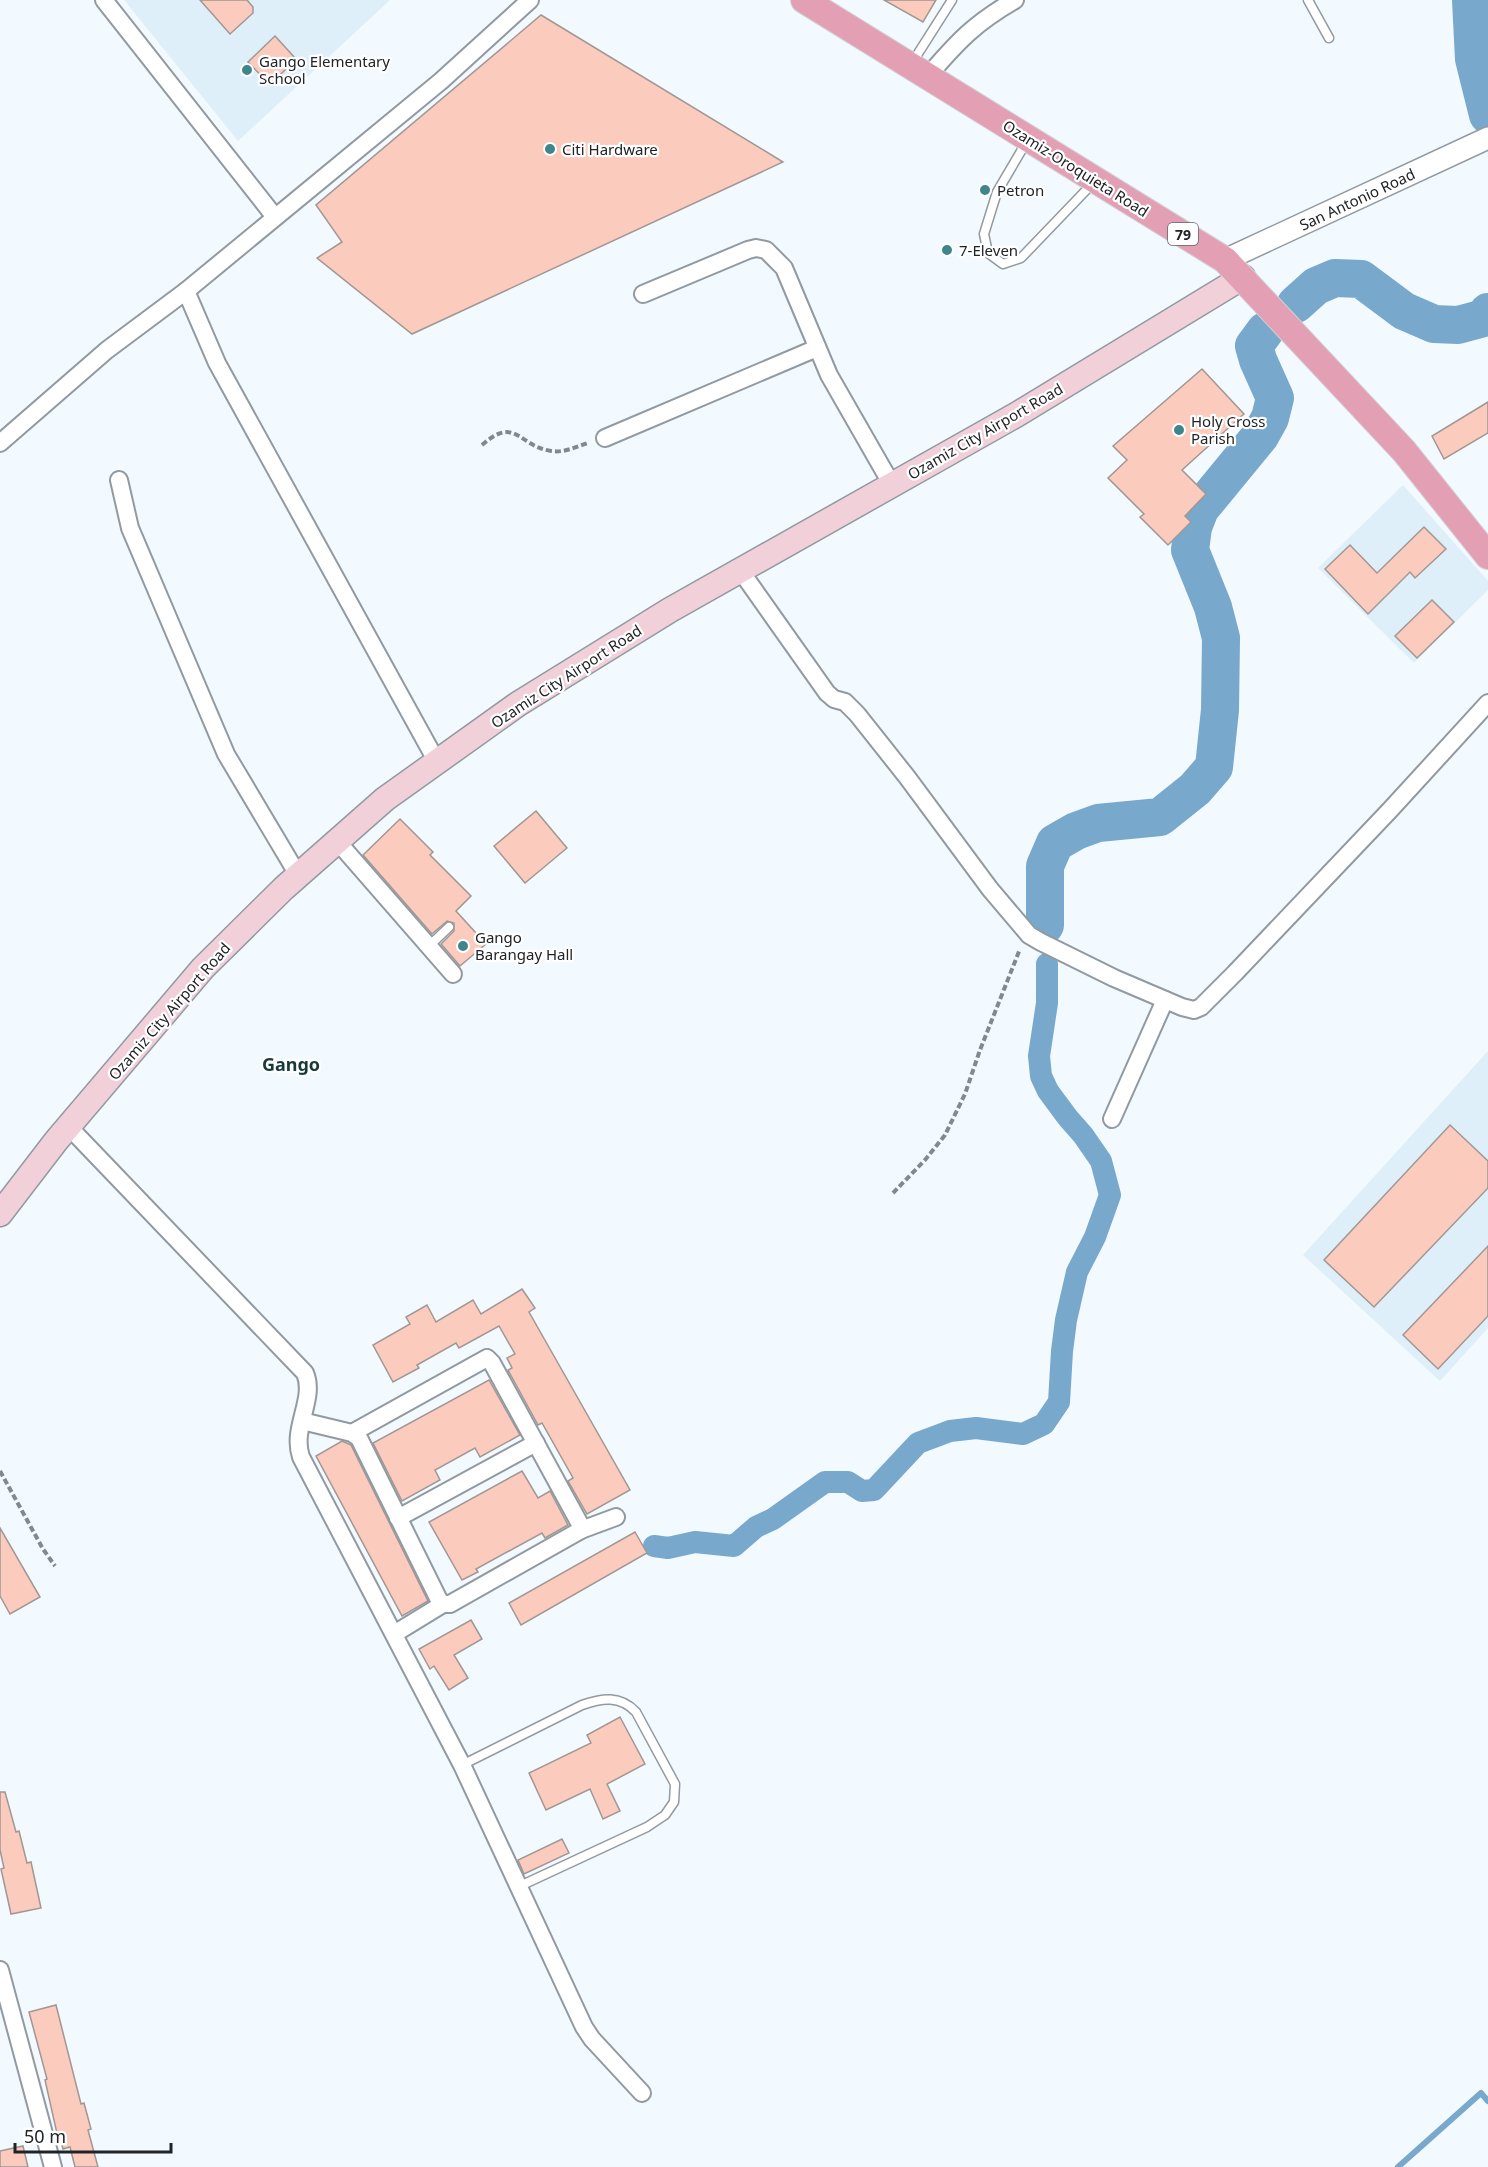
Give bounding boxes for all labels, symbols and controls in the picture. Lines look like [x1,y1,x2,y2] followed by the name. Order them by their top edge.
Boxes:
[259,51,390,88] place label: Gango Elementary School
[240,63,254,77] marker: Gango Elementary School
[999,115,1153,221] street label: Ozamiz-Oroquieta Road
[562,139,658,159] place label: Citi Hardware
[543,142,557,156] marker: Citi Hardware
[1296,163,1418,235] street label: San Antonio Road
[997,180,1044,200] place label: Petron
[978,183,992,197] marker: Petron
[1168,223,1198,245] road number: 79
[959,240,1018,260] place label: 7-Eleven
[940,243,954,257] marker: 7-Eleven
[904,378,1066,484] street label: Ozamiz City Airport Road
[1191,411,1265,448] place label: Holy Cross Parish
[1172,423,1186,437] marker: Holy Cross Parish
[487,620,645,732] street label: Ozamiz City Airport Road
[475,927,573,964] place label: Gango Barangay Hall
[104,938,234,1084] street label: Ozamiz City Airport Road
[456,939,470,953] marker: Gango Barangay Hall
[262,1052,320,1076] district label: Gango
[15,2116,171,2154] scale bar
[24,2124,66,2148] text: 50 m

